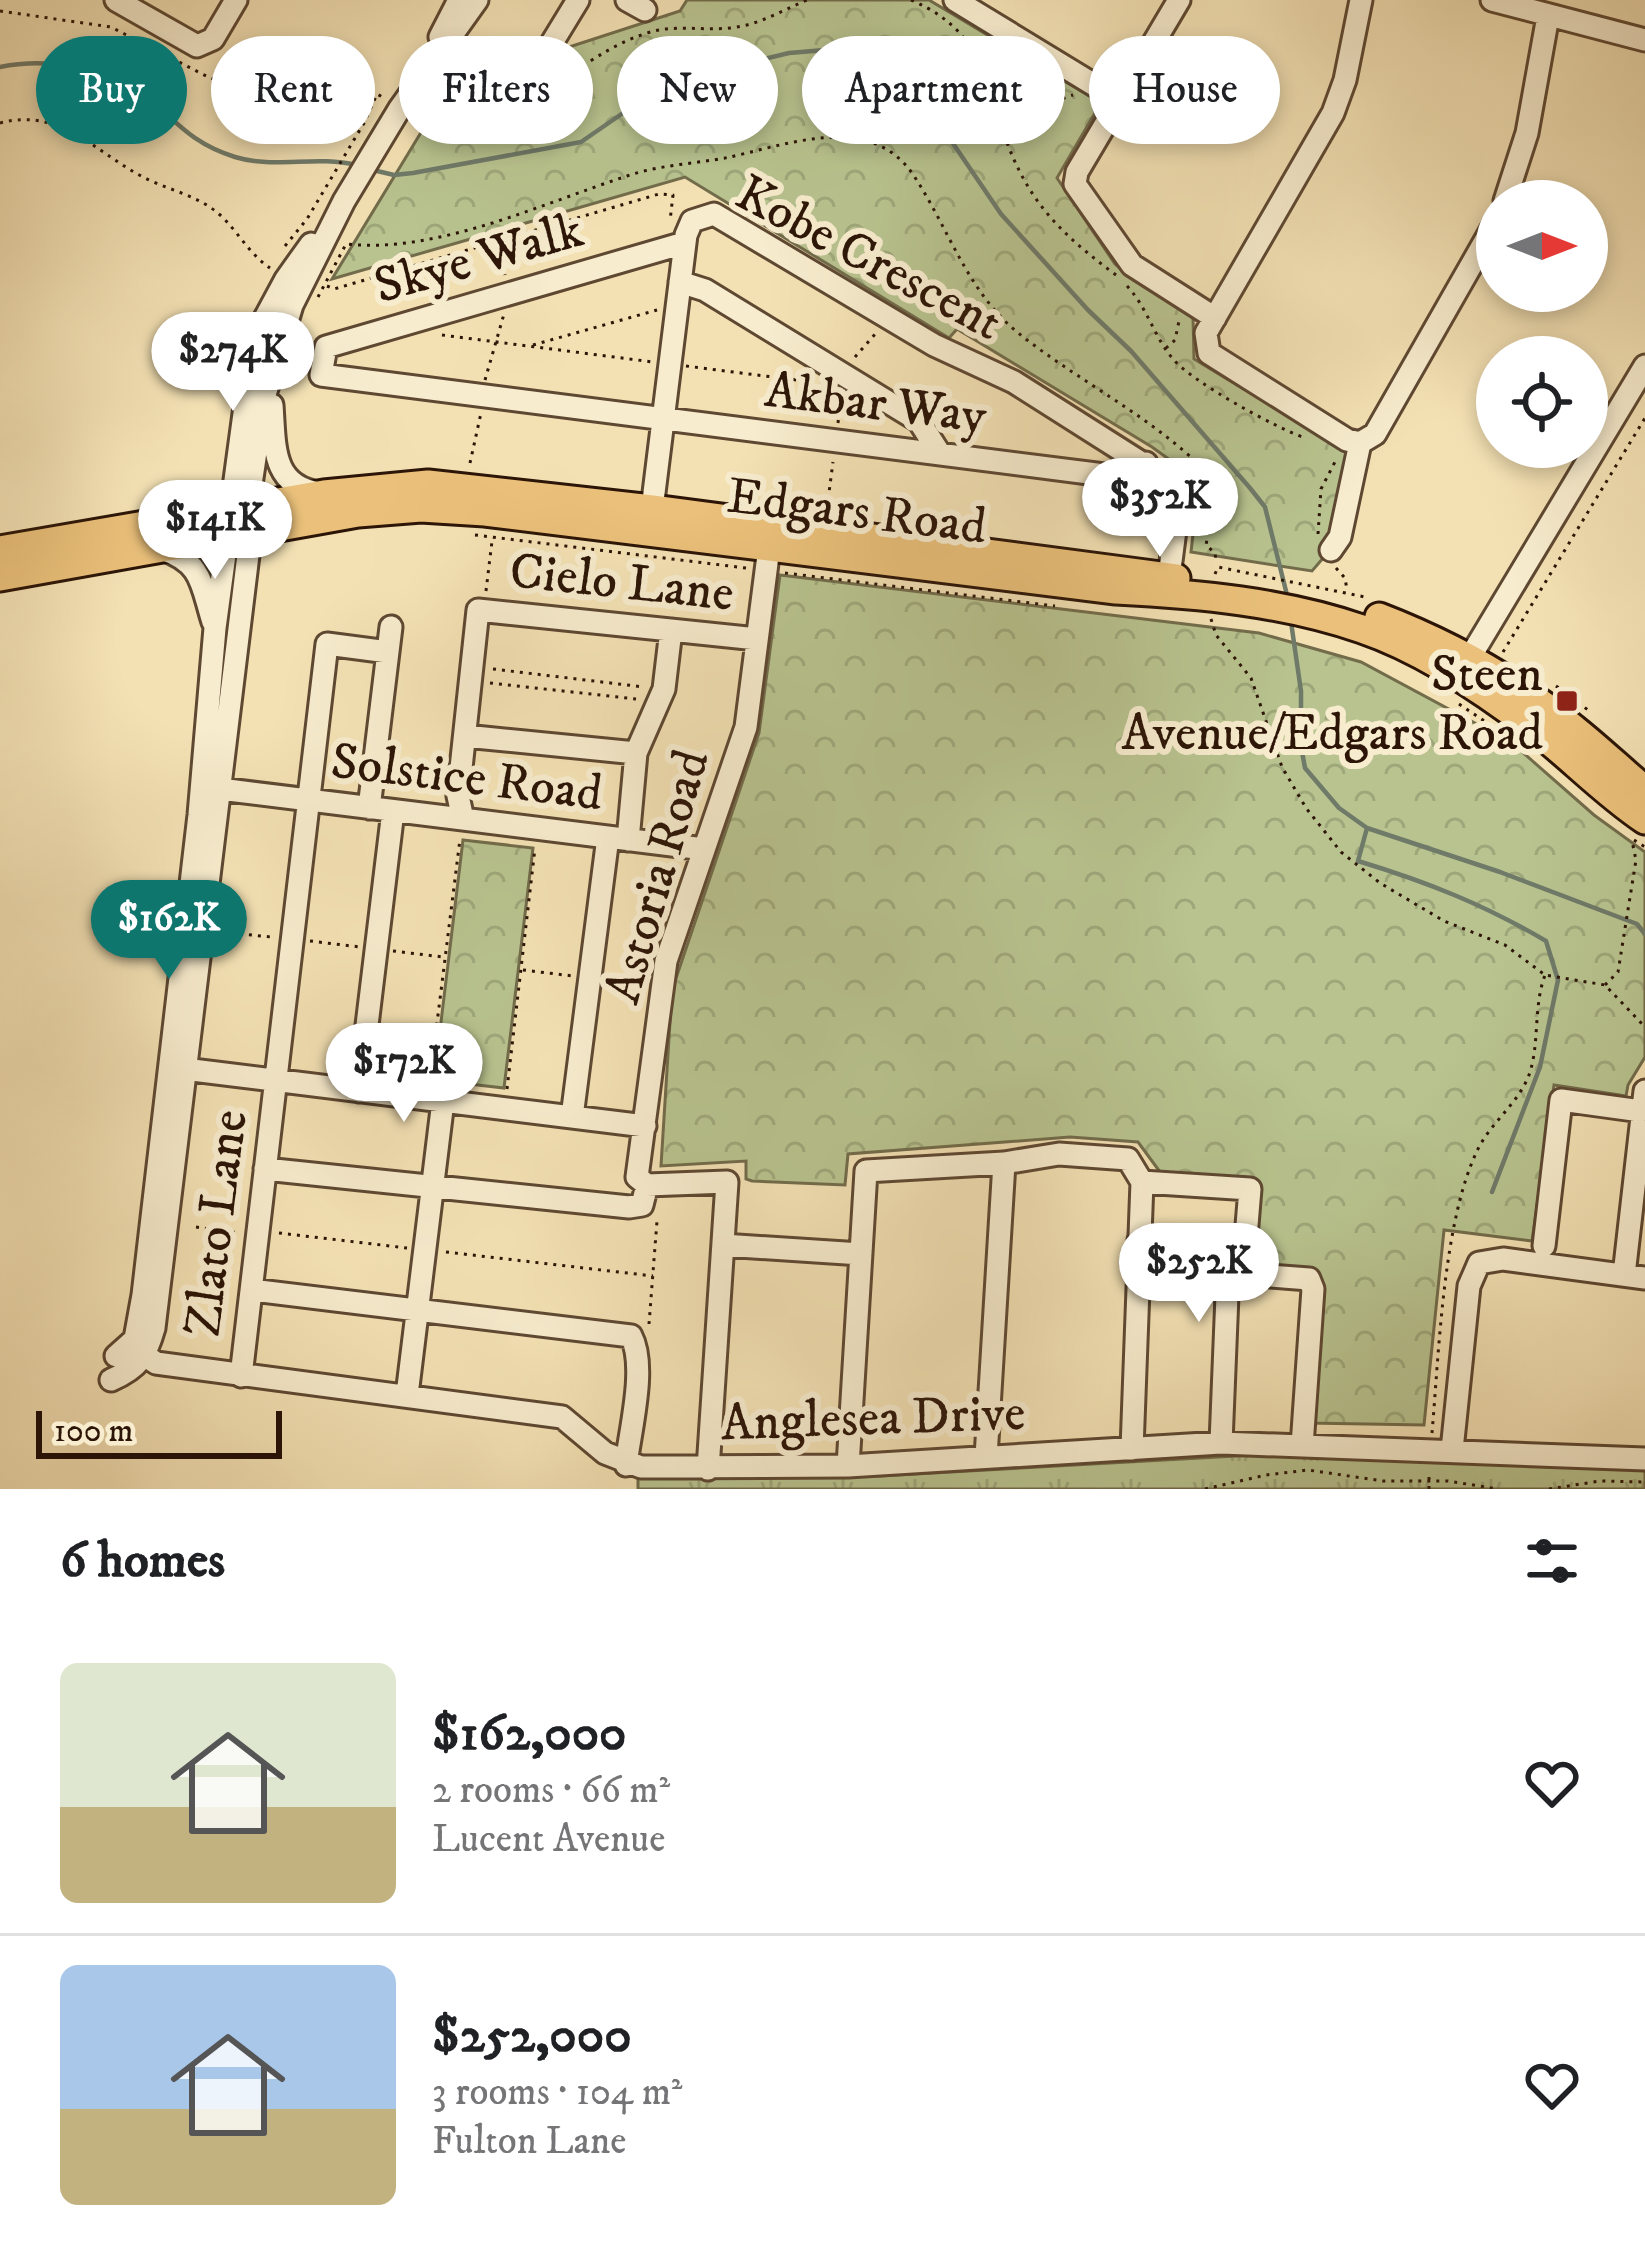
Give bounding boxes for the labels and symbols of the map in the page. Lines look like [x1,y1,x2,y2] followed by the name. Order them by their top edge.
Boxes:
[724,162,1013,356] street label: Kobe Crescent
[1476,180,1608,312] north arrow
[367,199,591,319] street label: Skye Walk
[149,312,317,414] pin: $274K
[761,359,991,449] street label: Akbar Way
[1076,458,1244,560] pin: $352K
[723,464,990,560] street label: Edgars Road
[131,480,299,582] pin: $141K
[507,539,737,627] street label: Cielo Lane
[1121,643,1544,766] place label: Steen Avenue/Edgars Road
[1554,688,1580,714] marker: Steen Avenue/Edgars Road
[327,730,606,826] street label: Solstice Road
[591,742,725,1011] street label: Astoria Road
[85,880,253,982] pin: $162K
[320,1023,488,1125] pin: $172K
[171,1106,263,1340] street label: Zlato Lane
[1115,1223,1283,1325] pin: $252K
[720,1382,1026,1456] street label: Anglesea Drive
[36,1405,282,1458] scale bar

